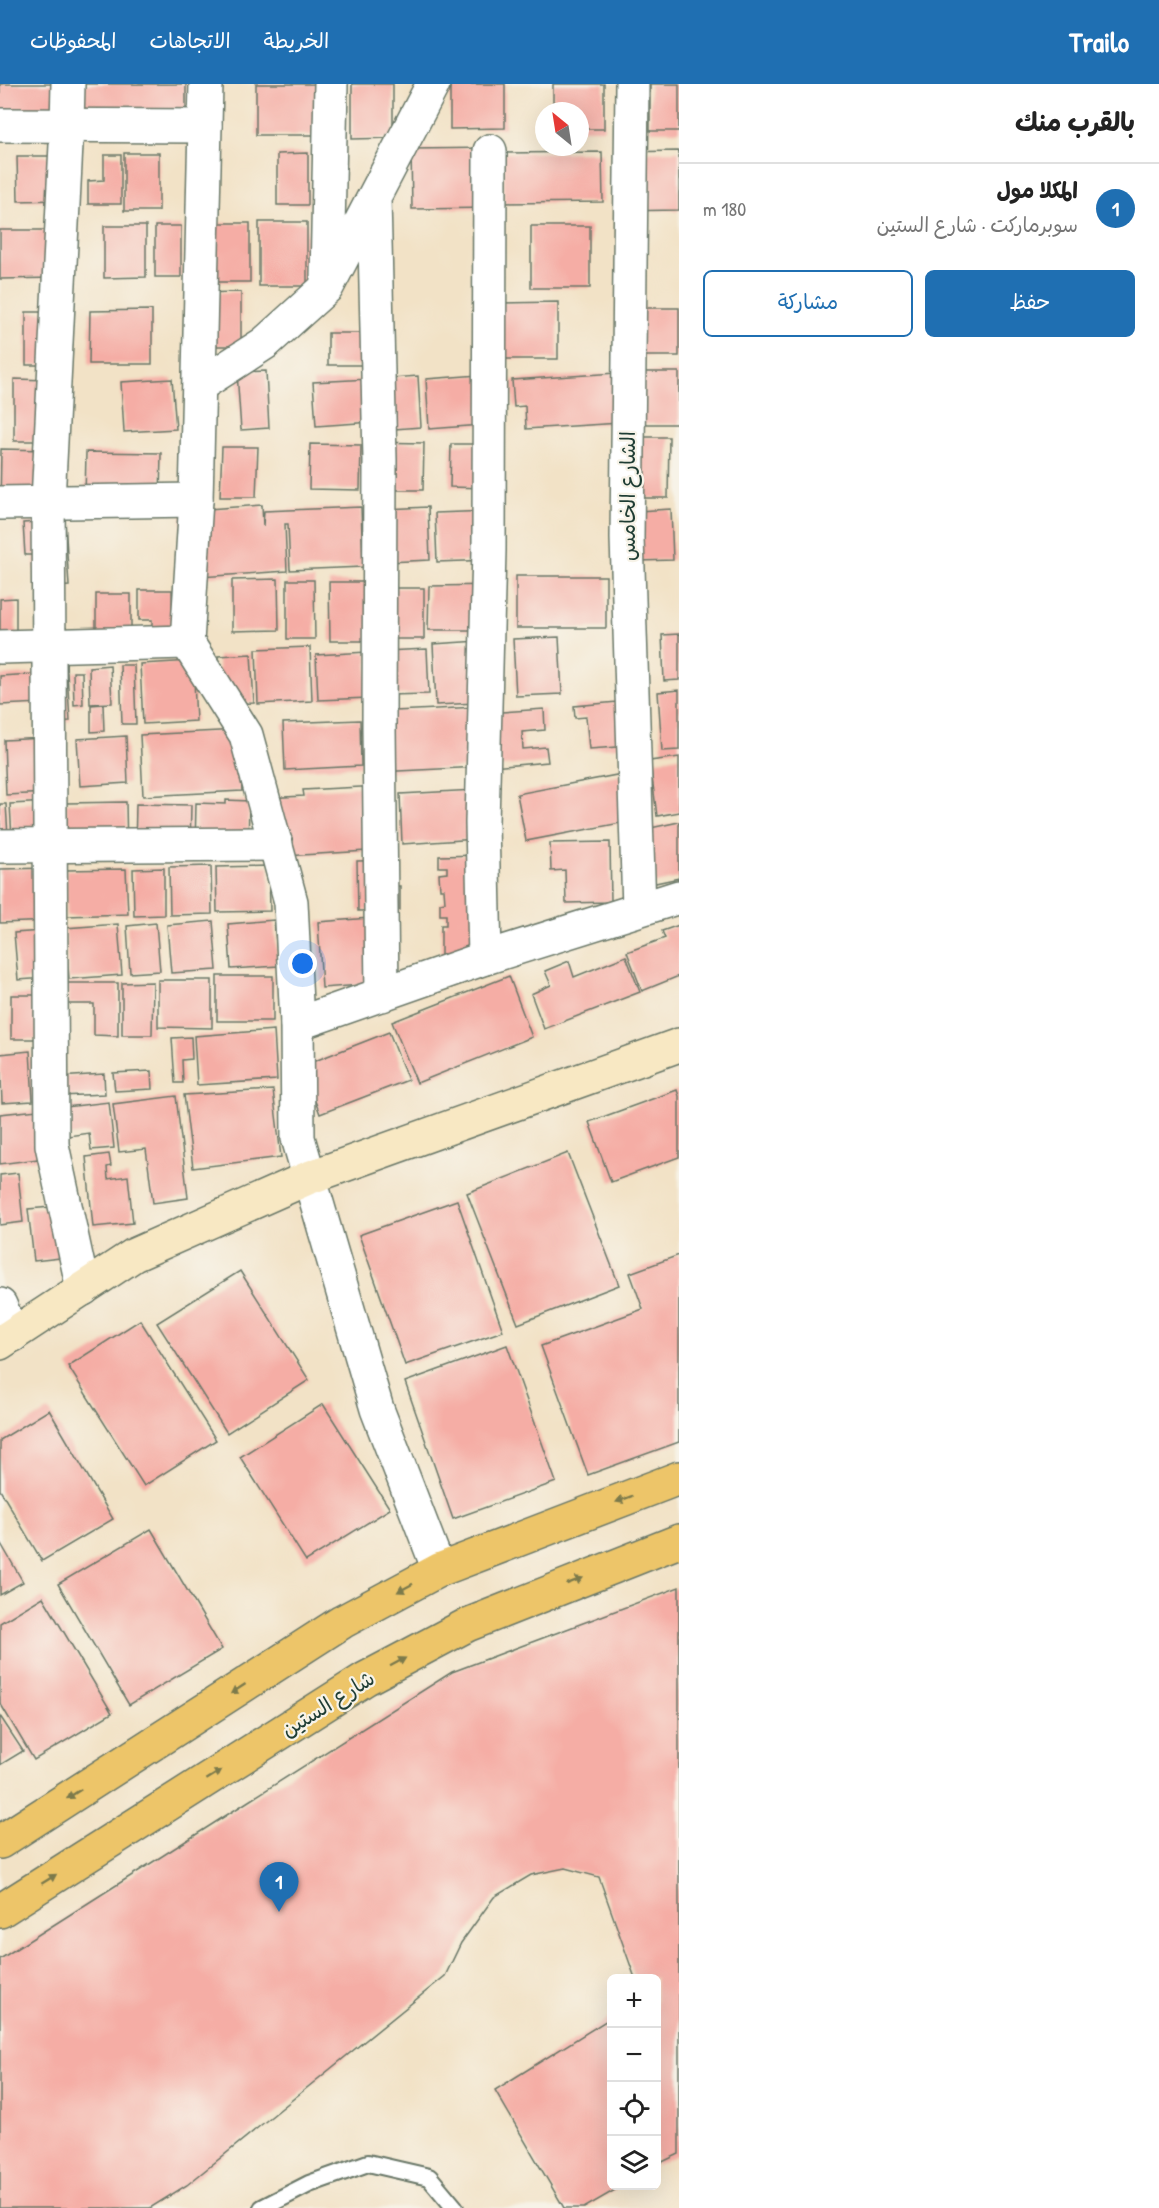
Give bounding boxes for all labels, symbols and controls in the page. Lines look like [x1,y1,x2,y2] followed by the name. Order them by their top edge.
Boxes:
[1069,23,1129,61] text: Trailo
[30,26,116,55] text: المحفوظات
[149,26,231,55] text: الاتجاهات
[264,26,329,55] text: الخريطة
[535,102,589,156] north arrow
[1015,104,1135,139] text: بالقرب منك
[996,175,1078,205] text: المكلا مول
[703,195,746,222] text: 180 m
[1112,195,1119,222] text: 1
[877,211,1078,238] text: سوبرماركت · شارع الستين
[703,270,913,337] button: مشاركة
[925,270,1135,337] button: حفظ
[613,431,642,561] street label: الشارع الخامس
[288,949,317,978] your location
[615,1494,633,1504] one-way arrow
[567,1576,585,1586] one-way arrow
[396,1583,413,1593] one-way arrow
[390,1657,407,1667] one-way arrow
[275,1663,381,1745] street label: شارع الستين
[230,1683,246,1694] one-way arrow
[206,1770,222,1781] one-way arrow
[66,1789,82,1800] one-way arrow
[260,1862,298,1912] pin: 1
[41,1874,58,1885] one-way arrow
[607,1974,661,2190] map controls
[607,1974,661,2028] button: +
[607,2028,661,2082] button: −
[607,2082,661,2136] button: locate
[607,2136,661,2190] button: layers

